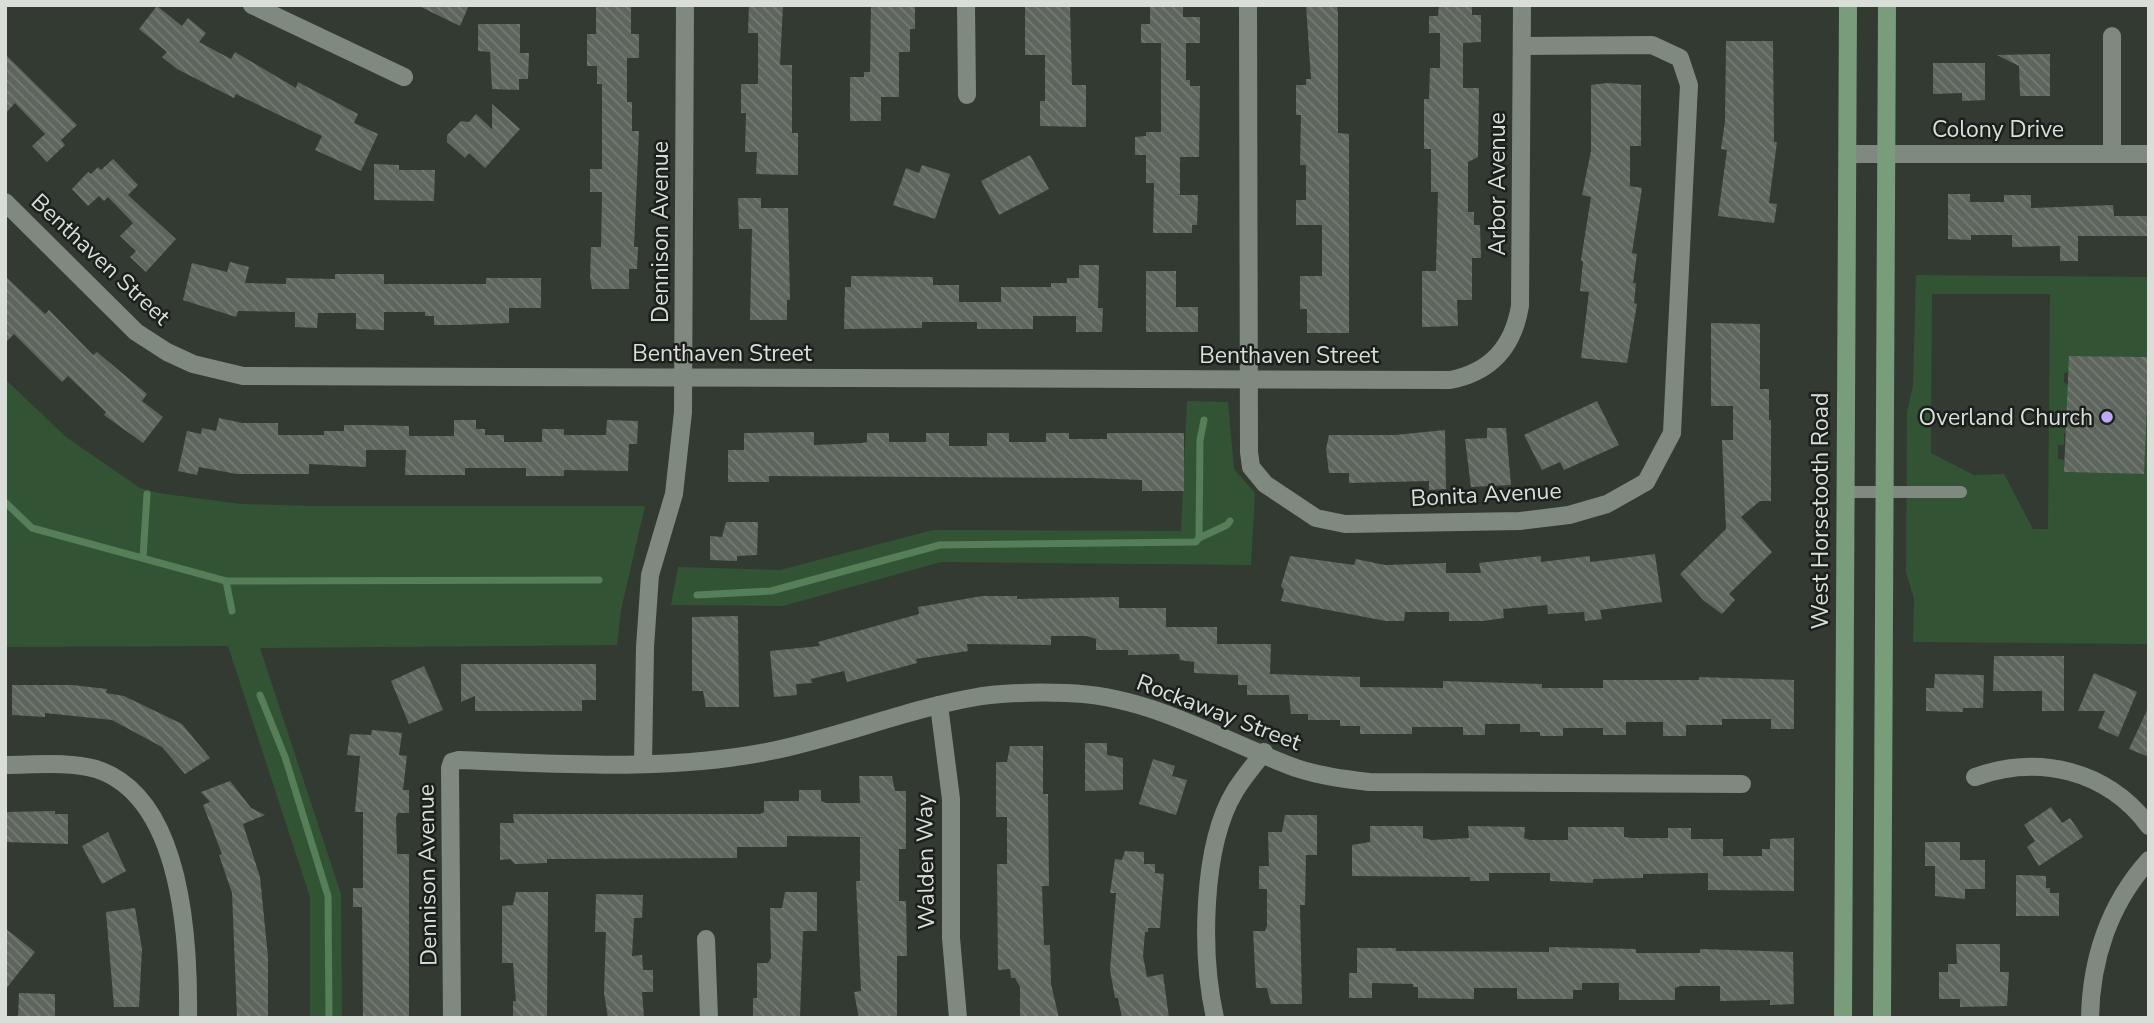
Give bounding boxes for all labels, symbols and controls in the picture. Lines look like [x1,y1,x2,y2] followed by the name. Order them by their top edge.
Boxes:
[1482,112,1513,256] street label: Arbor Avenue
[1932,114,2064,145] street label: Colony Drive
[645,141,676,323] street label: Dennison Avenue
[24,187,178,333] street label: Benthaven Street
[632,338,813,369] street label: Benthaven Street
[1199,340,1380,371] street label: Benthaven Street
[1805,393,1836,629] street label: West Horsetooth Road
[1919,402,2093,433] place label: Overland Church
[2099,409,2115,425] marker: Overland Church
[1410,475,1562,514] street label: Bonita Avenue
[1132,667,1306,758] street label: Rockaway Street
[410,784,445,966] street label: Dennison Avenue
[909,794,942,930] street label: Walden Way

